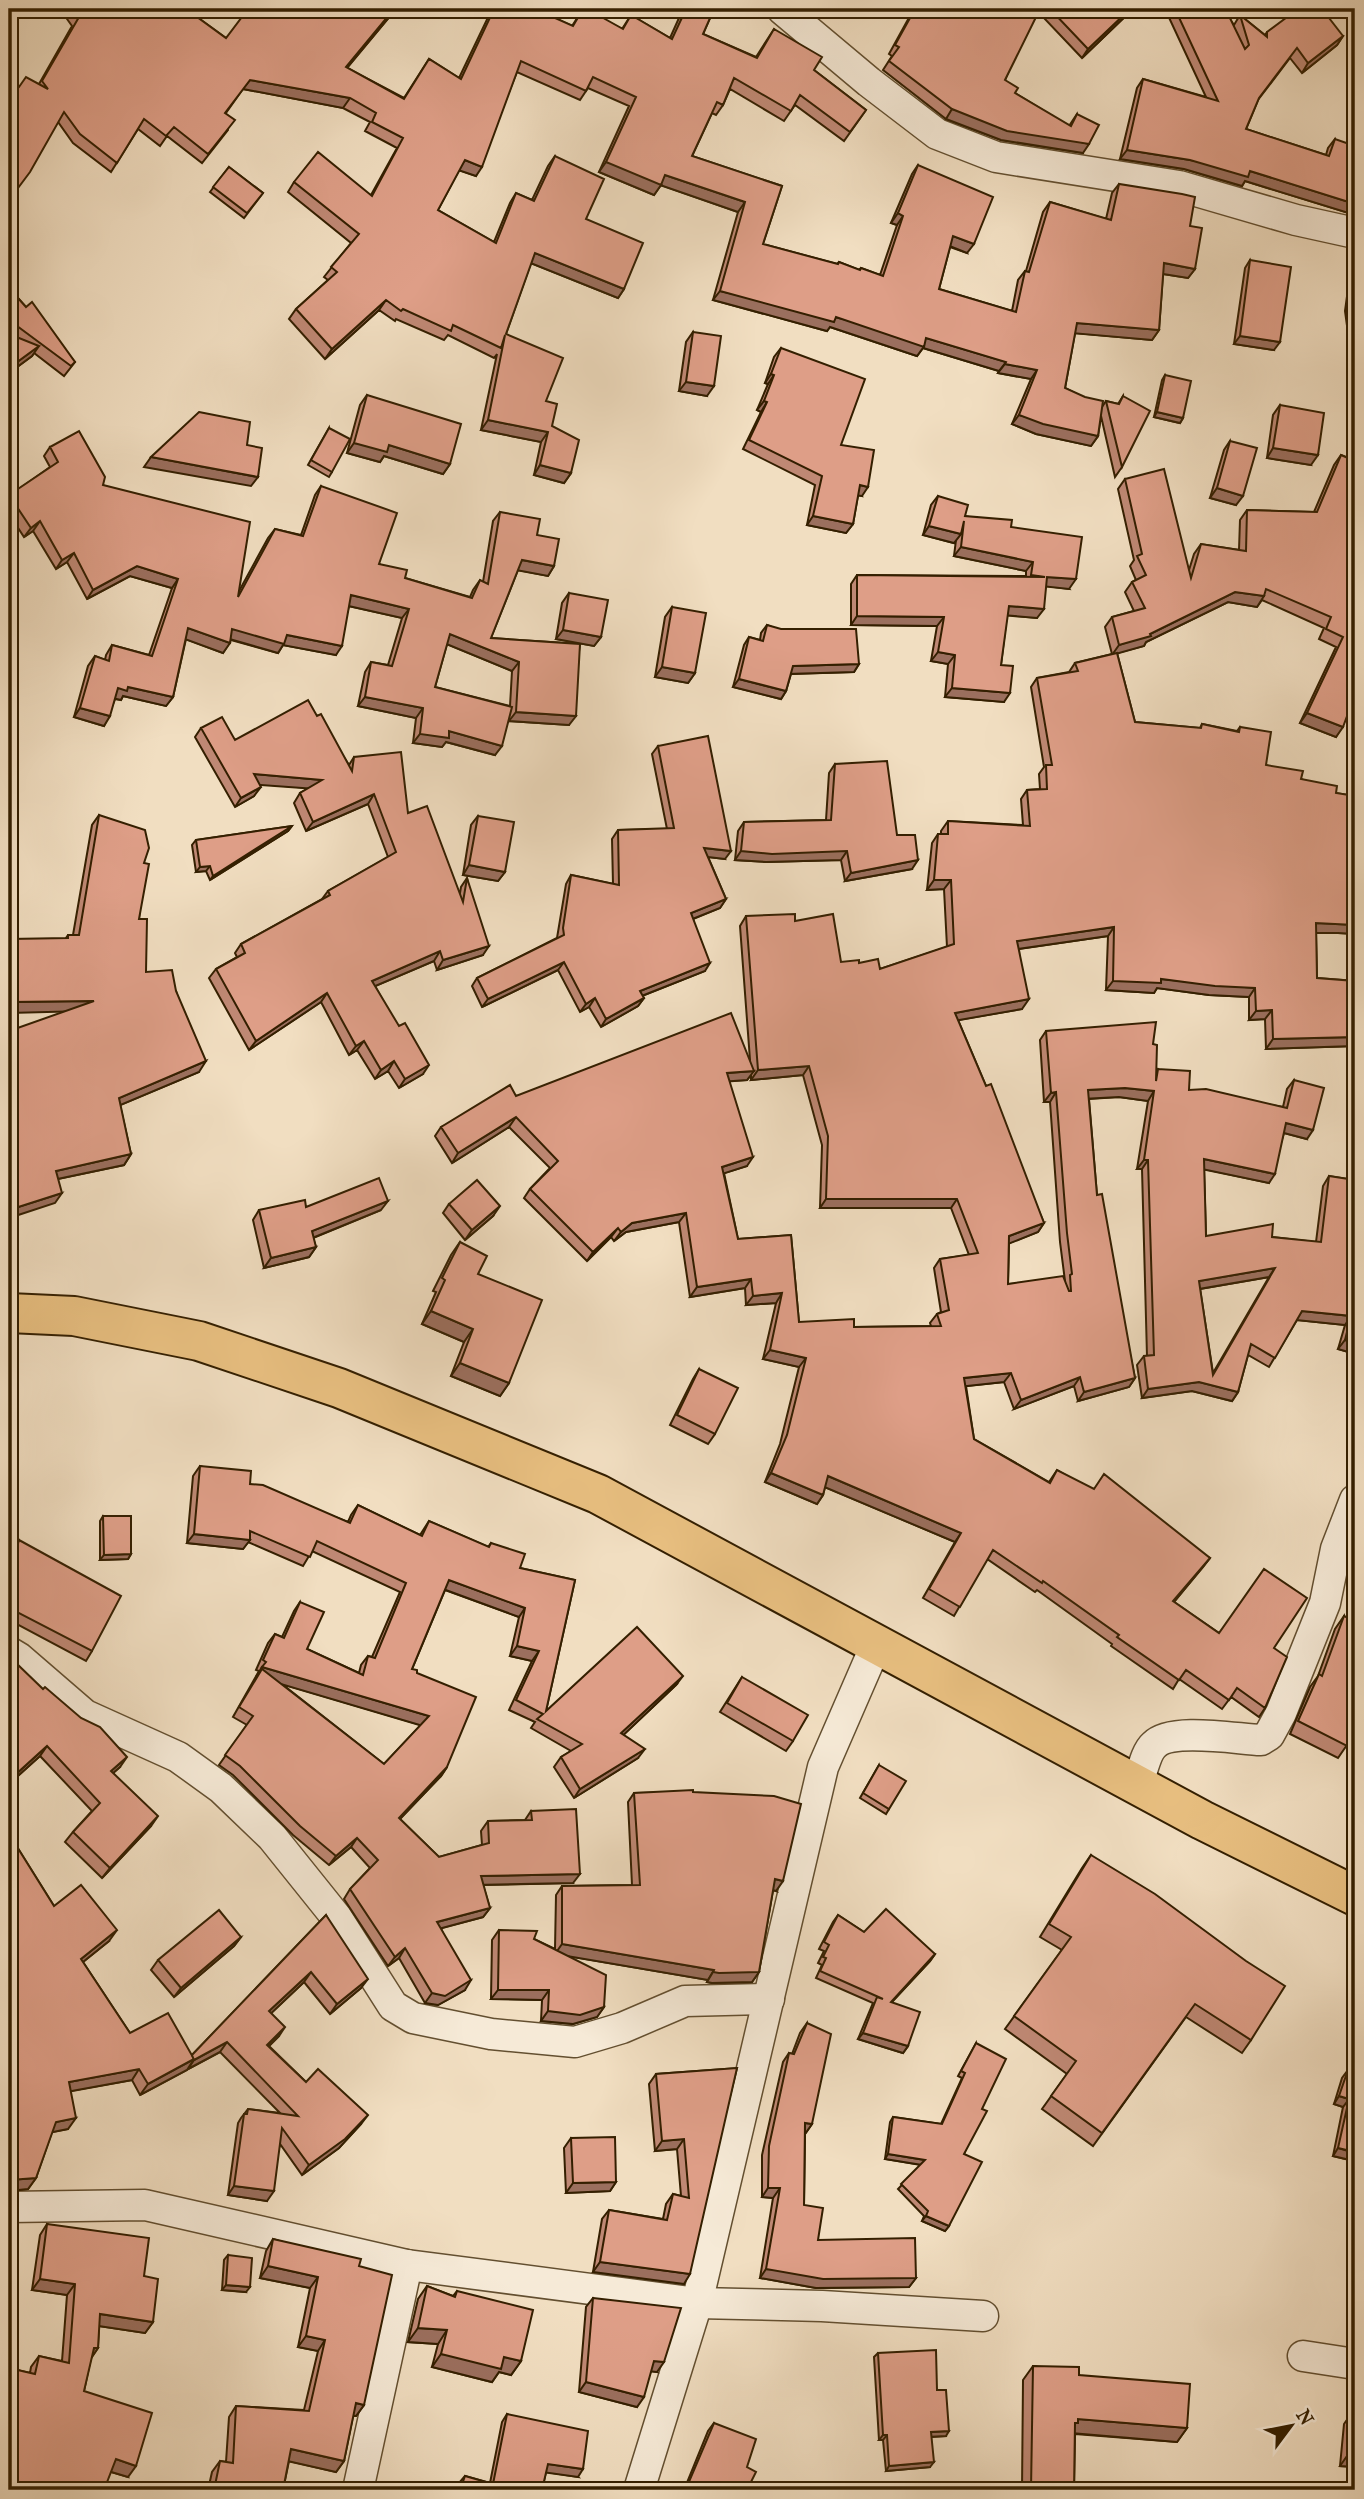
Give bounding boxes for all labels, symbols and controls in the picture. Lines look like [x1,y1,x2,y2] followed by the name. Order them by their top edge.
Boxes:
[1256,2390,1326,2460] north arrow
[1291,2406,1318,2430] text: N

